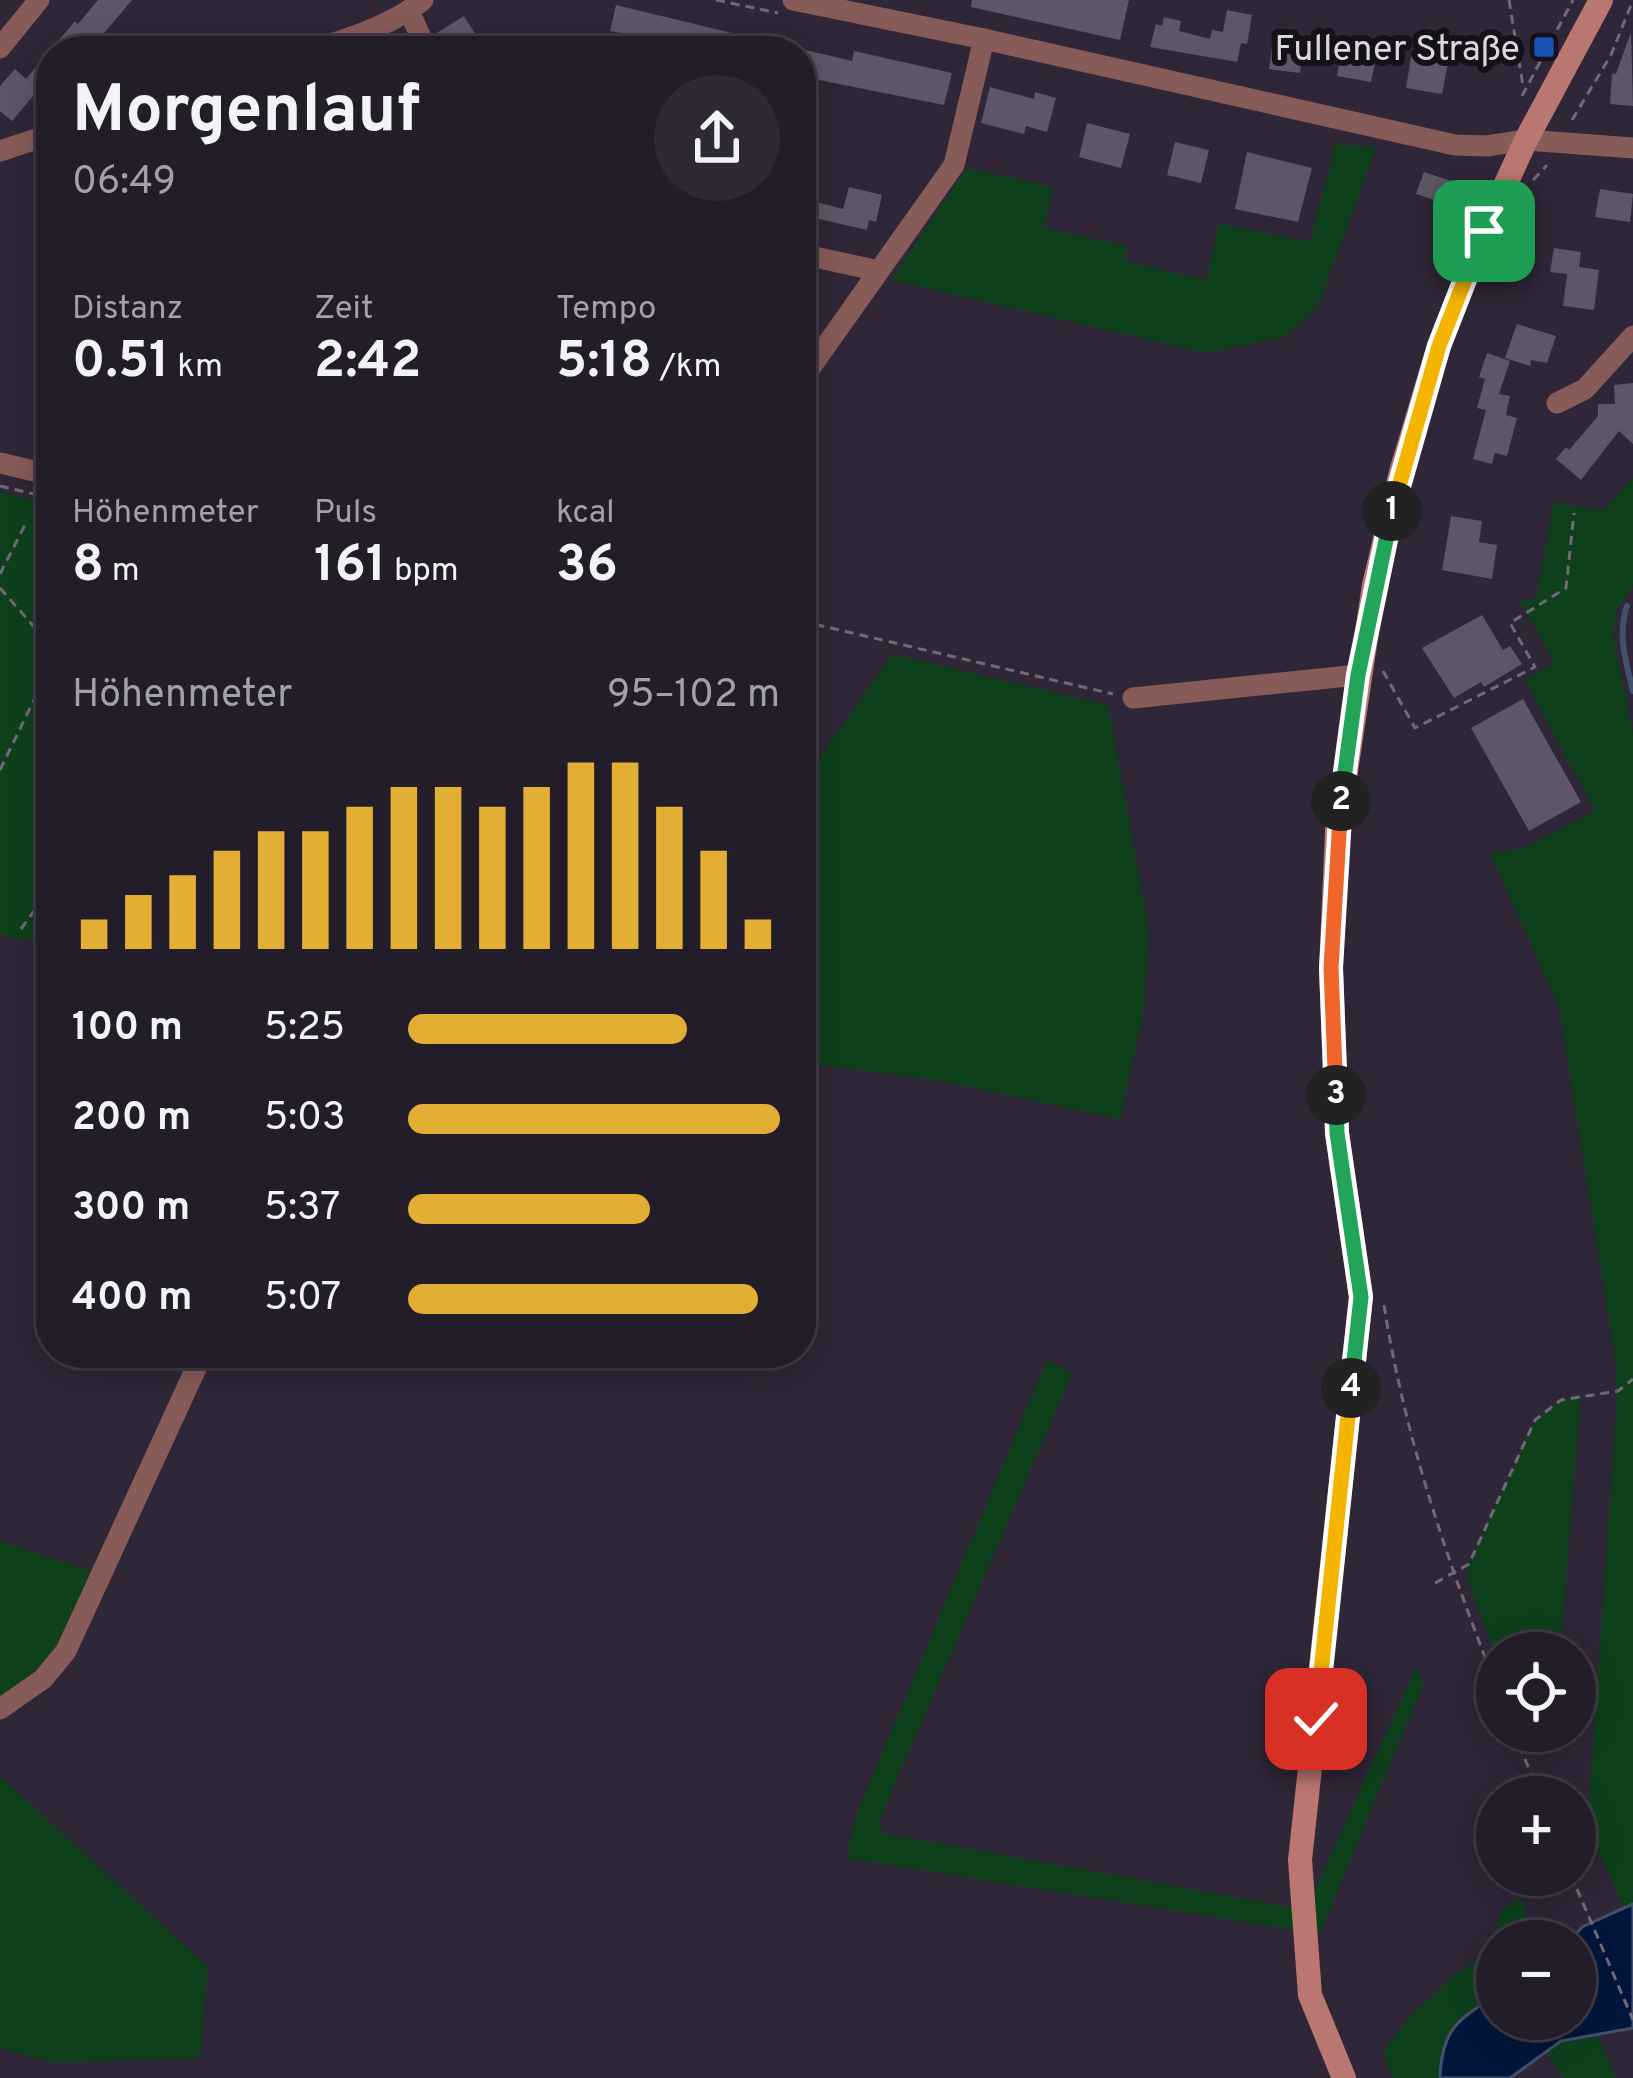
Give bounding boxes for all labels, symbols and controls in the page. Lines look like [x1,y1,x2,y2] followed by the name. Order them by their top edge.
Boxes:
[1274,28,1520,74] place label: Fullener Straße
[1531,34,1557,60] marker: Fullener Straße
[72,72,420,155] text: Morgenlauf
[654,75,780,201] button: share
[72,159,176,208] text: 06:49
[1433,180,1535,282] pin
[1451,198,1517,264] icon: arrive
[72,289,183,331] text: Distanz
[314,289,373,331] text: Zeit
[556,289,656,331] text: Tempo
[72,331,170,396] text: 0.51
[314,331,422,396] text: 2:42
[556,331,652,396] text: 5:18
[170,347,223,389] text: km
[652,347,721,389] text: /km
[1362,481,1422,541] pin: 1
[1385,490,1399,532] text: 1
[72,493,259,535] text: Höhenmeter
[314,493,377,535] text: Puls
[556,493,615,535] text: kcal
[72,535,104,600] text: 8
[314,535,386,600] text: 161
[556,535,618,600] text: 36
[104,551,140,593] text: m
[386,551,459,593] text: bpm
[72,672,293,721] text: Höhenmeter
[607,672,780,721] text: 95–102 m
[1311,771,1371,831] pin: 2
[1331,780,1351,822] text: 2
[72,1005,183,1054] text: 100 m
[264,1005,345,1054] text: 5:25
[1306,1065,1366,1125] pin: 3
[1326,1074,1346,1116] text: 3
[72,1095,191,1144] text: 200 m
[264,1095,346,1144] text: 5:03
[72,1185,190,1234] text: 300 m
[264,1185,340,1234] text: 5:37
[72,1275,192,1324] text: 400 m
[264,1275,341,1324] text: 5:07
[1321,1358,1381,1418] pin: 4
[1340,1367,1362,1409] text: 4
[1476,1632,1596,2040] map controls
[1476,1632,1596,1752] button: locate
[1265,1668,1367,1770] pin
[1283,1686,1349,1752] icon: check
[1476,1776,1596,1896] button: +
[1476,1920,1596,2040] button: −

